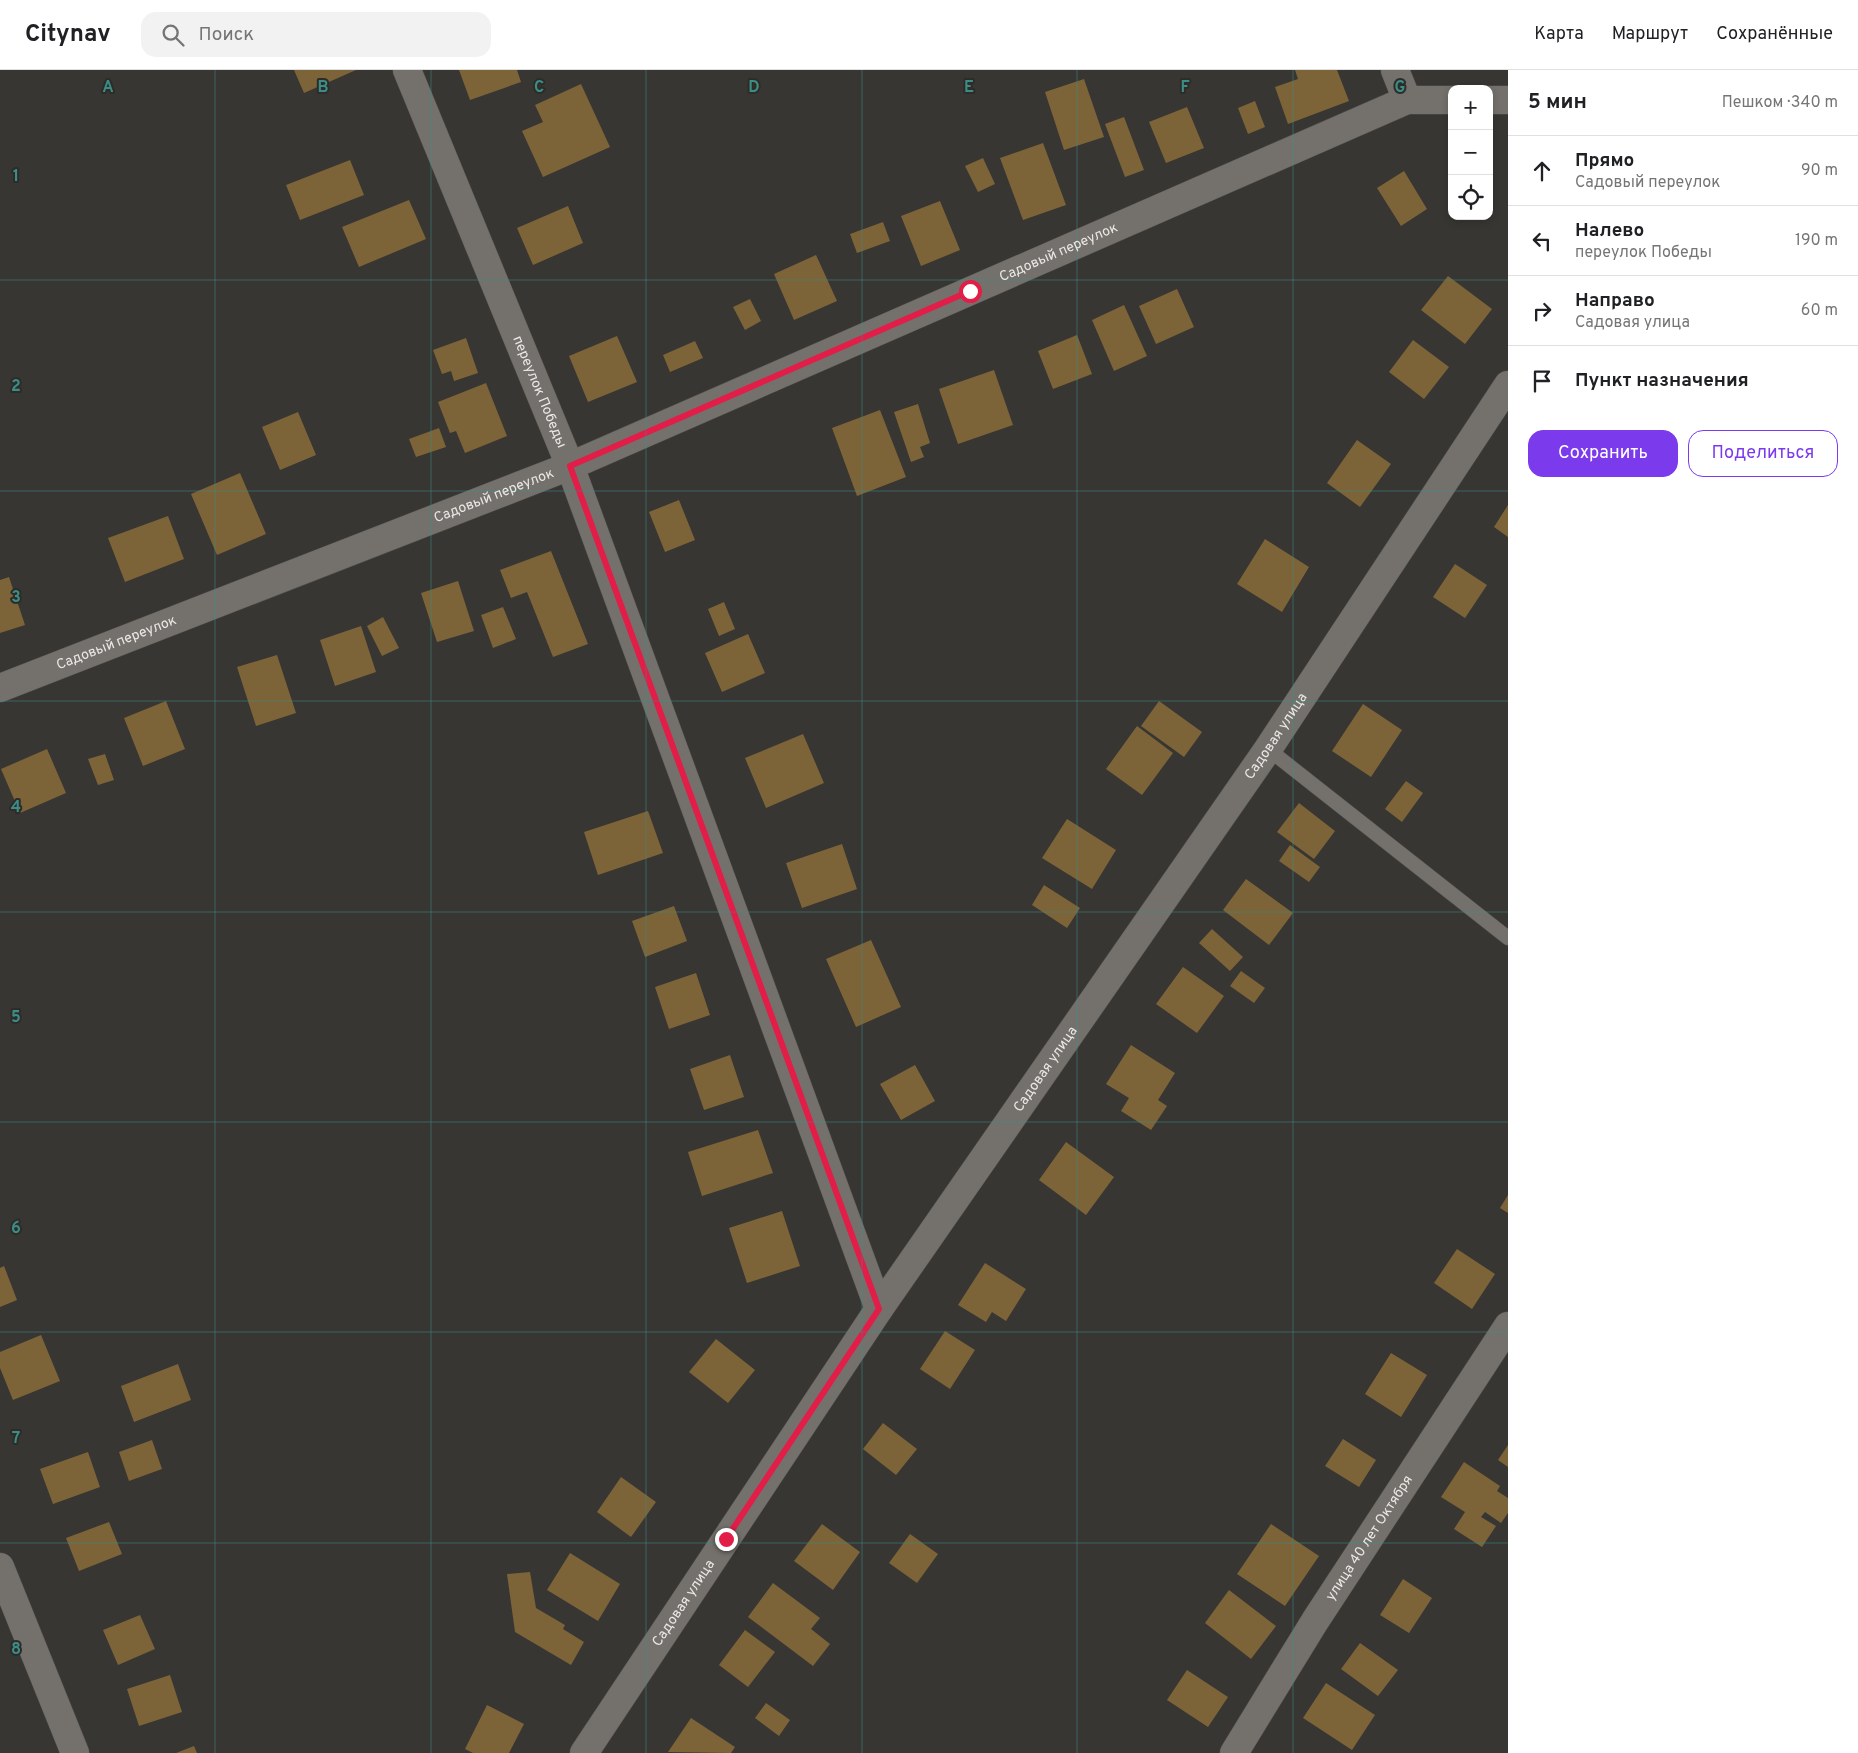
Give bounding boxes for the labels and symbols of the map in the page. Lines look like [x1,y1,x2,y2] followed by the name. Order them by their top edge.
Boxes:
[102,78,114,98] text: A
[317,78,329,98] text: B
[534,78,544,98] text: C
[748,78,760,98] text: D
[964,78,974,98] text: E
[1180,78,1190,98] text: F
[1395,78,1405,98] text: G
[13,167,19,187] text: 1
[997,219,1120,286] street label: Садовый переулок
[959,280,982,303] route start
[509,333,570,450] street label: переулок Победы
[11,377,21,397] text: 2
[431,465,556,527] street label: Садовый переулок
[11,588,21,608] text: 3
[54,612,179,674] street label: Садовый переулок
[1241,690,1311,783] street label: Садовая улица
[11,798,21,818] text: 4
[11,1008,21,1028] text: 5
[1010,1023,1081,1115] street label: Садовая улица
[11,1219,21,1239] text: 6
[12,1429,20,1449] text: 7
[1322,1472,1417,1604] street label: улица 40 лет Октября
[715,1528,738,1551] route end
[649,1556,719,1650] street label: Садовая улица
[11,1640,21,1660] text: 8

